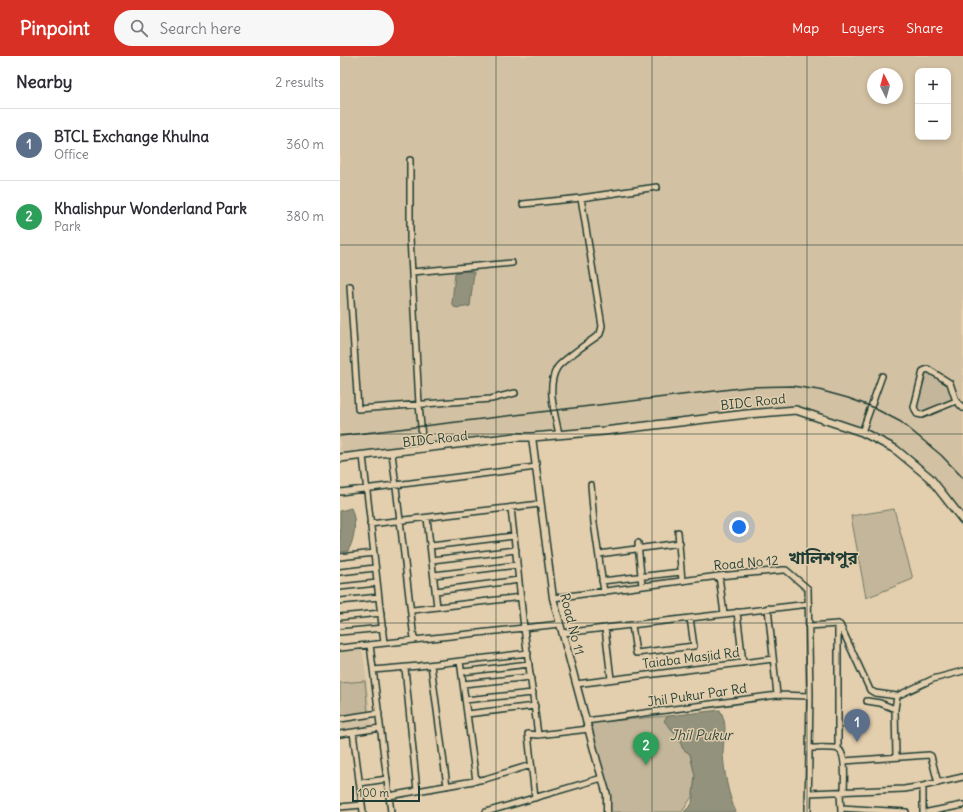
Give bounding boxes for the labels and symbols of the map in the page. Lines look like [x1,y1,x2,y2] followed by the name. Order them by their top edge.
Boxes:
[867,68,903,104] north arrow
[720,390,787,414] street label: BIDC Road
[402,427,469,451] street label: BIDC Road
[729,517,749,537] your location
[788,547,858,569] district label: খালিশপুর
[713,552,779,574] street label: Road No 12
[556,591,588,657] street label: Road No 11
[642,644,741,672] street label: Taiaba Masjid Rd
[646,680,748,710] street label: Jhil Pukur Par Rd
[844,709,870,742] pin: 1
[670,726,735,744] water label: Jhil Pukur
[633,732,659,765] pin: 2
[352,784,420,803] scale bar

